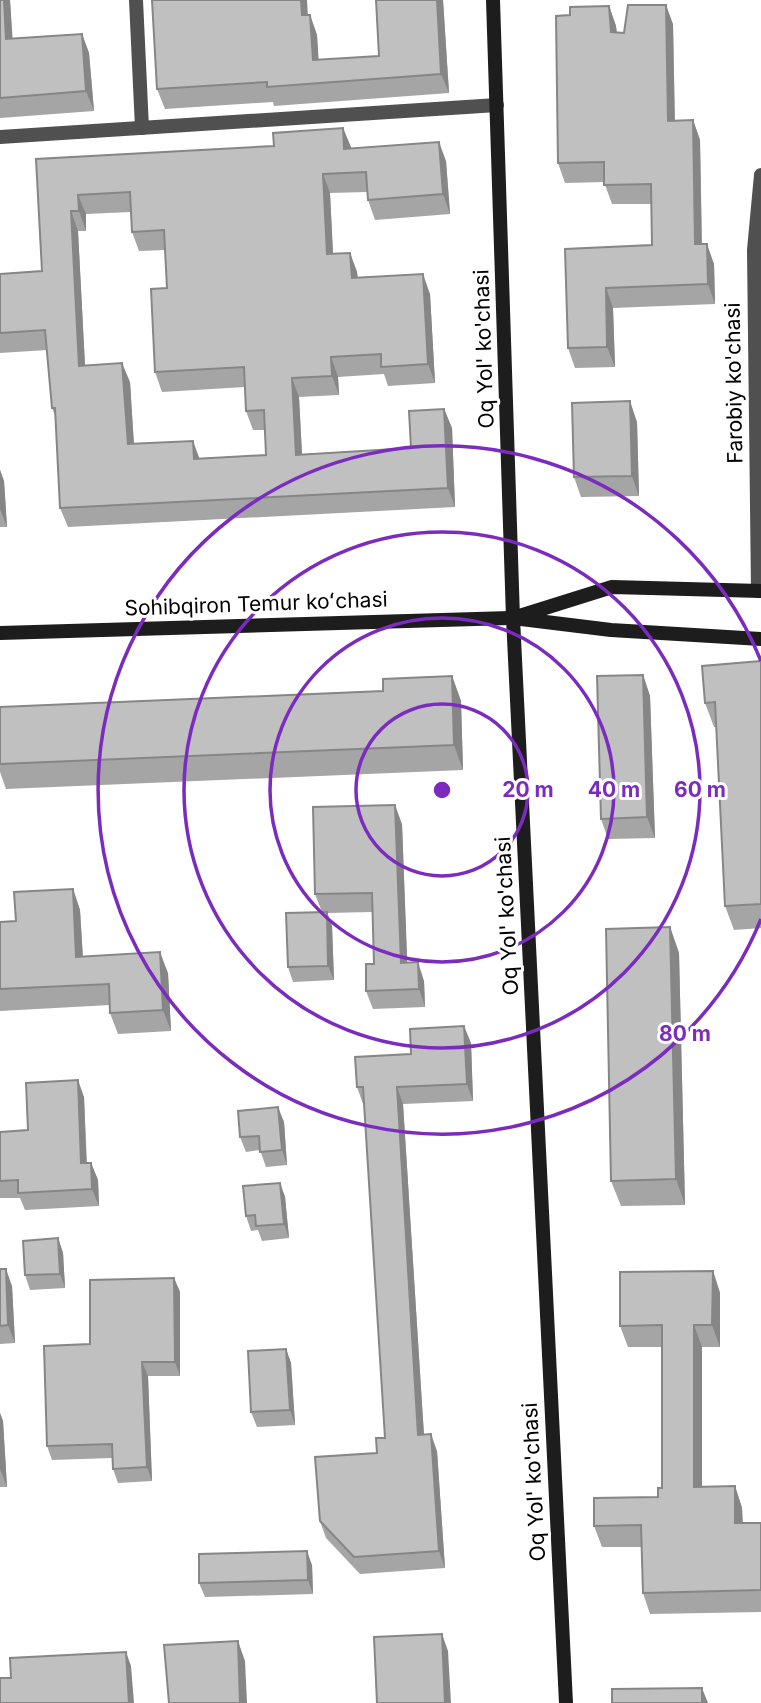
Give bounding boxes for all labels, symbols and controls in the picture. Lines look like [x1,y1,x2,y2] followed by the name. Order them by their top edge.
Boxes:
[468,269,499,429] street label: Oq Yol' ko'chasi
[720,302,747,464] street label: Farobiy ko'chasi
[124,586,388,621] street label: Sohibqiron Temur koʻchasi
[502,777,554,802] text: 20 m
[588,777,640,802] text: 40 m
[674,777,726,802] text: 60 m
[430,778,454,802] centre of rings
[490,836,523,996] street label: Oq Yol' ko'chasi
[659,1021,711,1046] text: 80 m
[517,1402,550,1562] street label: Oq Yol' ko'chasi

